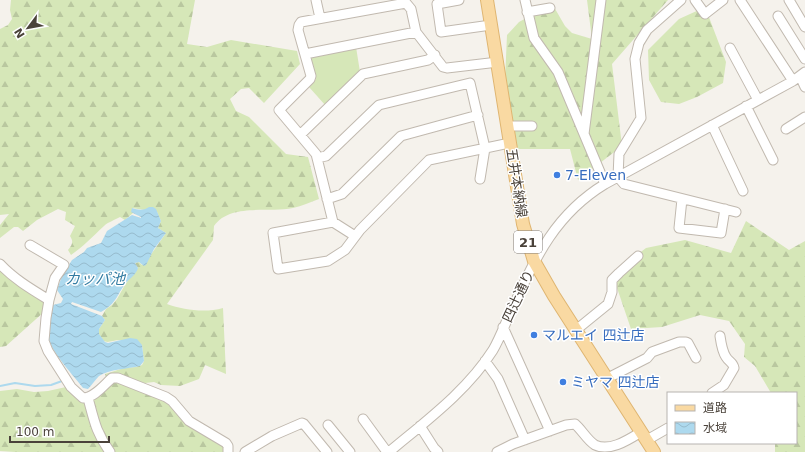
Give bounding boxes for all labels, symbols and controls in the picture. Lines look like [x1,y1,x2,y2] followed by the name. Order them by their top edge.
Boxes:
[8,8,48,48] north arrow
[12,26,28,40] text: N
[504,147,530,219] street label: 五井本納線
[565,167,626,183] place label: 7-Eleven
[552,170,562,180] marker: 7-Eleven
[514,231,542,253] road number: 21
[499,267,537,325] street label: 四辻通り
[65,270,127,288] water label: カッパ池
[542,327,644,343] place label: マルエイ 四辻店
[529,330,539,340] marker: マルエイ 四辻店
[571,374,659,390] place label: ミヤマ 四辻店
[558,377,568,387] marker: ミヤマ 四辻店
[667,392,797,444] legend
[703,401,727,415] text: 道路
[10,418,109,444] scale bar
[703,421,727,435] text: 水域
[16,425,54,439] text: 100 m

